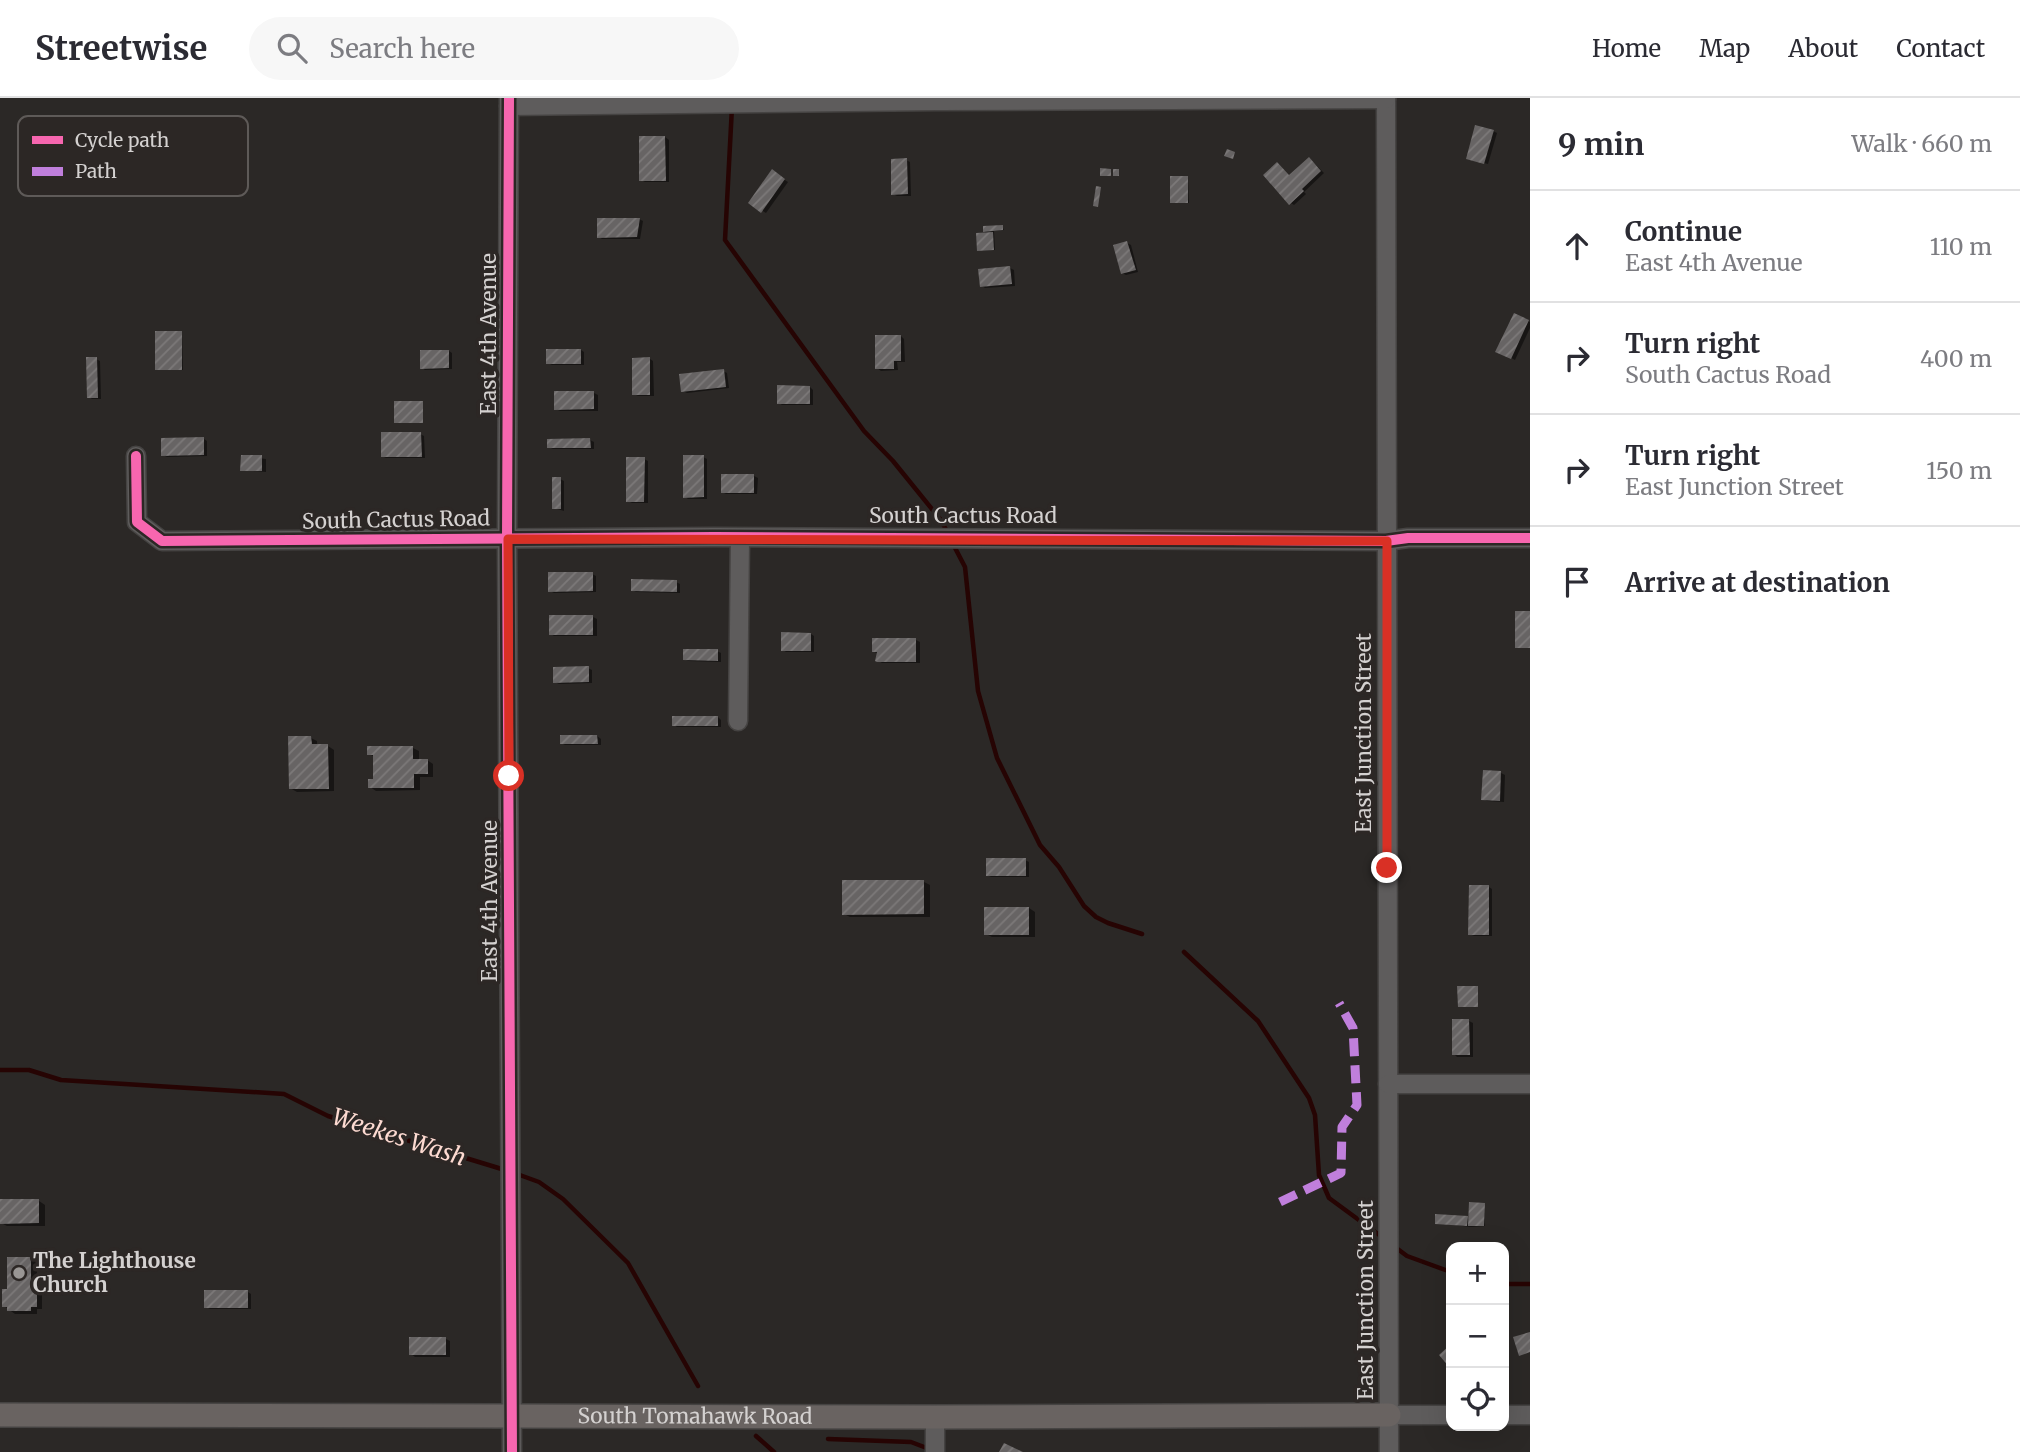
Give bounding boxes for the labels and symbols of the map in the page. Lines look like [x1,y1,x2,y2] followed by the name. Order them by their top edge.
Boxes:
[18,116,248,196] legend
[75,128,170,152] text: Cycle path
[75,159,117,183] text: Path
[475,253,502,415] street label: East 4th Avenue
[869,502,1057,529] street label: South Cactus Road
[302,504,491,535] street label: South Cactus Road
[1350,633,1377,833] street label: East Junction Street
[493,760,524,791] route start
[476,820,503,982] street label: East 4th Avenue
[1371,852,1402,883] route end
[329,1101,470,1172] water label: Weekes Wash
[1352,1200,1379,1400] street label: East Junction Street
[33,1247,196,1298] place label: The Lighthouse Church
[11,1265,27,1281] marker: The Lighthouse Church
[577,1402,813,1430] street label: South Tomahawk Road

